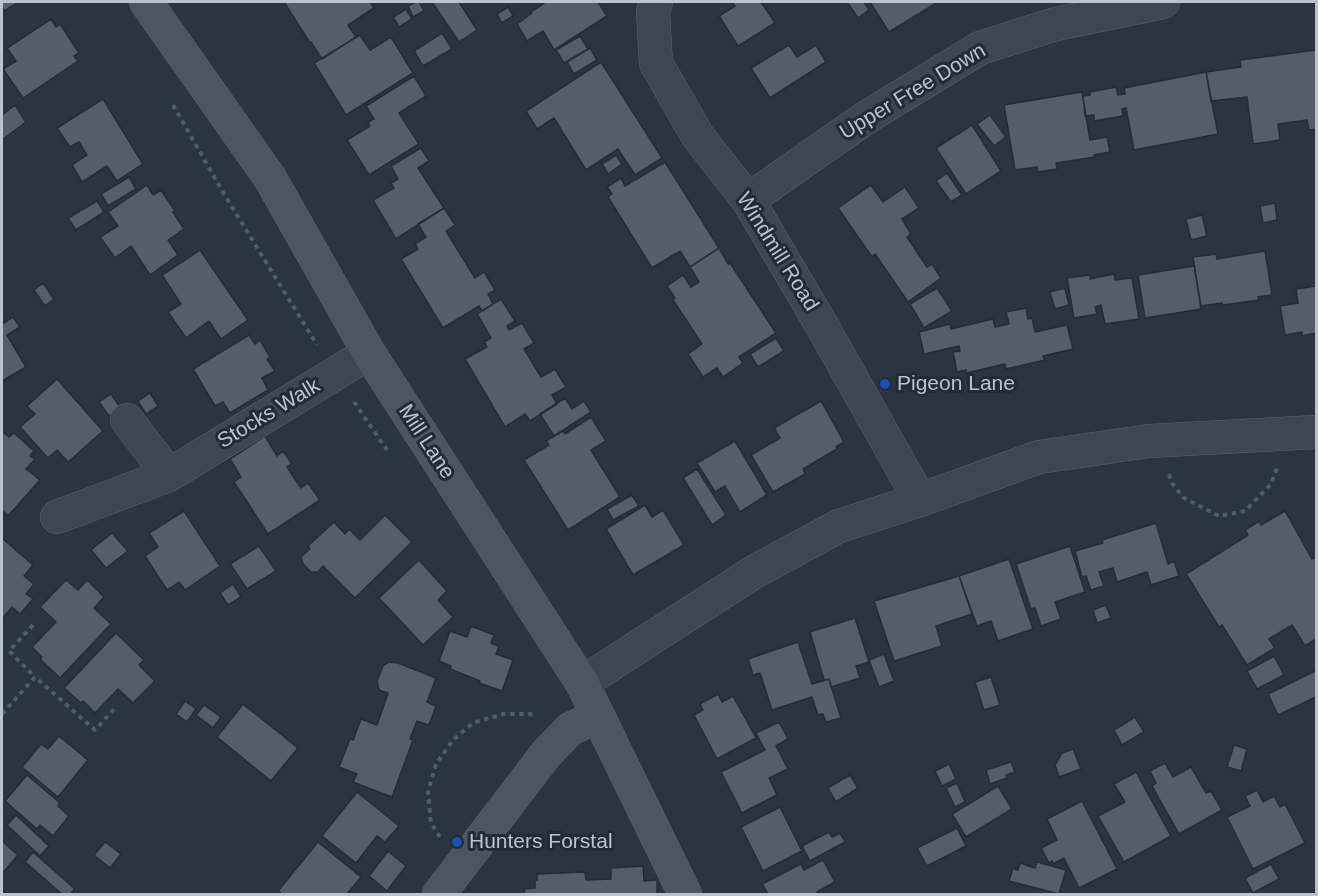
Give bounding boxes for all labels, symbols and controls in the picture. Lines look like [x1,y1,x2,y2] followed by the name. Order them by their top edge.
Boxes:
[835,39,991,145] street label: Upper Free Down
[730,188,824,316] street label: Windmill Road
[897,371,1015,397] place label: Pigeon Lane
[213,374,325,454] street label: Stocks Walk
[878,377,892,391] marker: Pigeon Lane
[393,400,459,484] street label: Mill Lane
[469,829,613,855] place label: Hunters Forstal
[450,835,464,849] marker: Hunters Forstal

